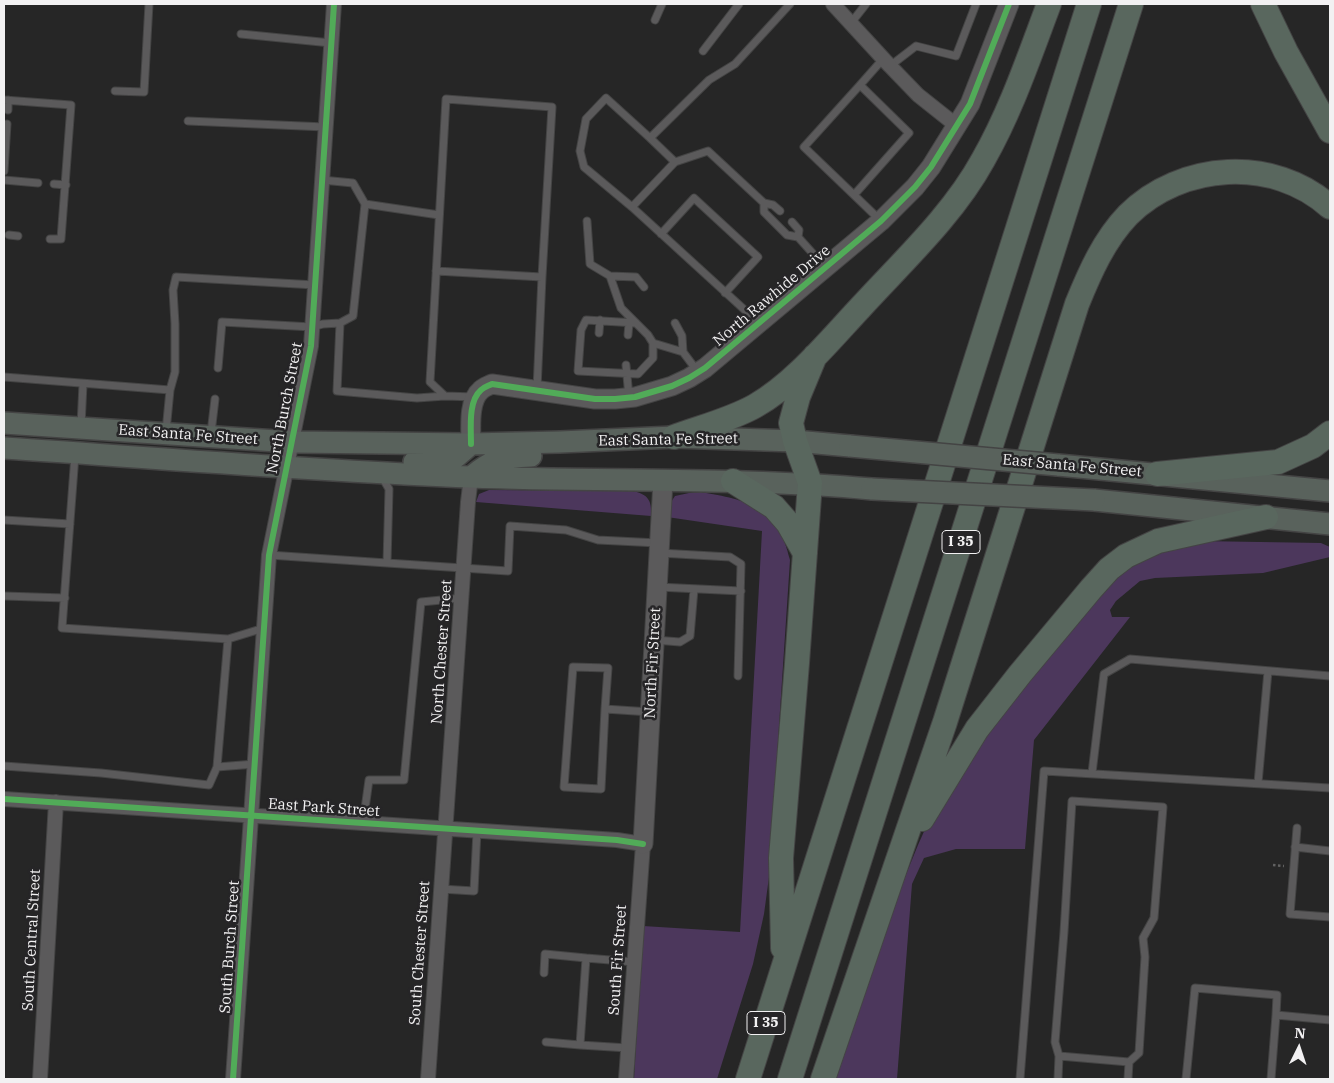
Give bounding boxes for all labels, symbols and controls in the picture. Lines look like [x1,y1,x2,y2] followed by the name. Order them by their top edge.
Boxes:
[710,242,834,350] street label: North Rawhide Drive
[263,341,307,475] street label: North Burch Street
[118,421,258,449] street label: East Santa Fe Street
[598,430,738,450] street label: East Santa Fe Street
[1002,451,1142,481] street label: East Santa Fe Street
[942,530,980,554] road number: I 35
[428,579,456,725] street label: North Chester Street
[641,607,665,719] street label: North Fir Street
[267,795,381,821] street label: East Park Street
[19,869,45,1011] street label: South Central Street
[216,880,244,1014] street label: South Burch Street
[406,880,434,1026] street label: South Chester Street
[605,904,631,1016] street label: South Fir Street
[747,1011,785,1034] road number: I 35
[1274,1023,1324,1073] north arrow
[1294,1024,1306,1042] text: N

